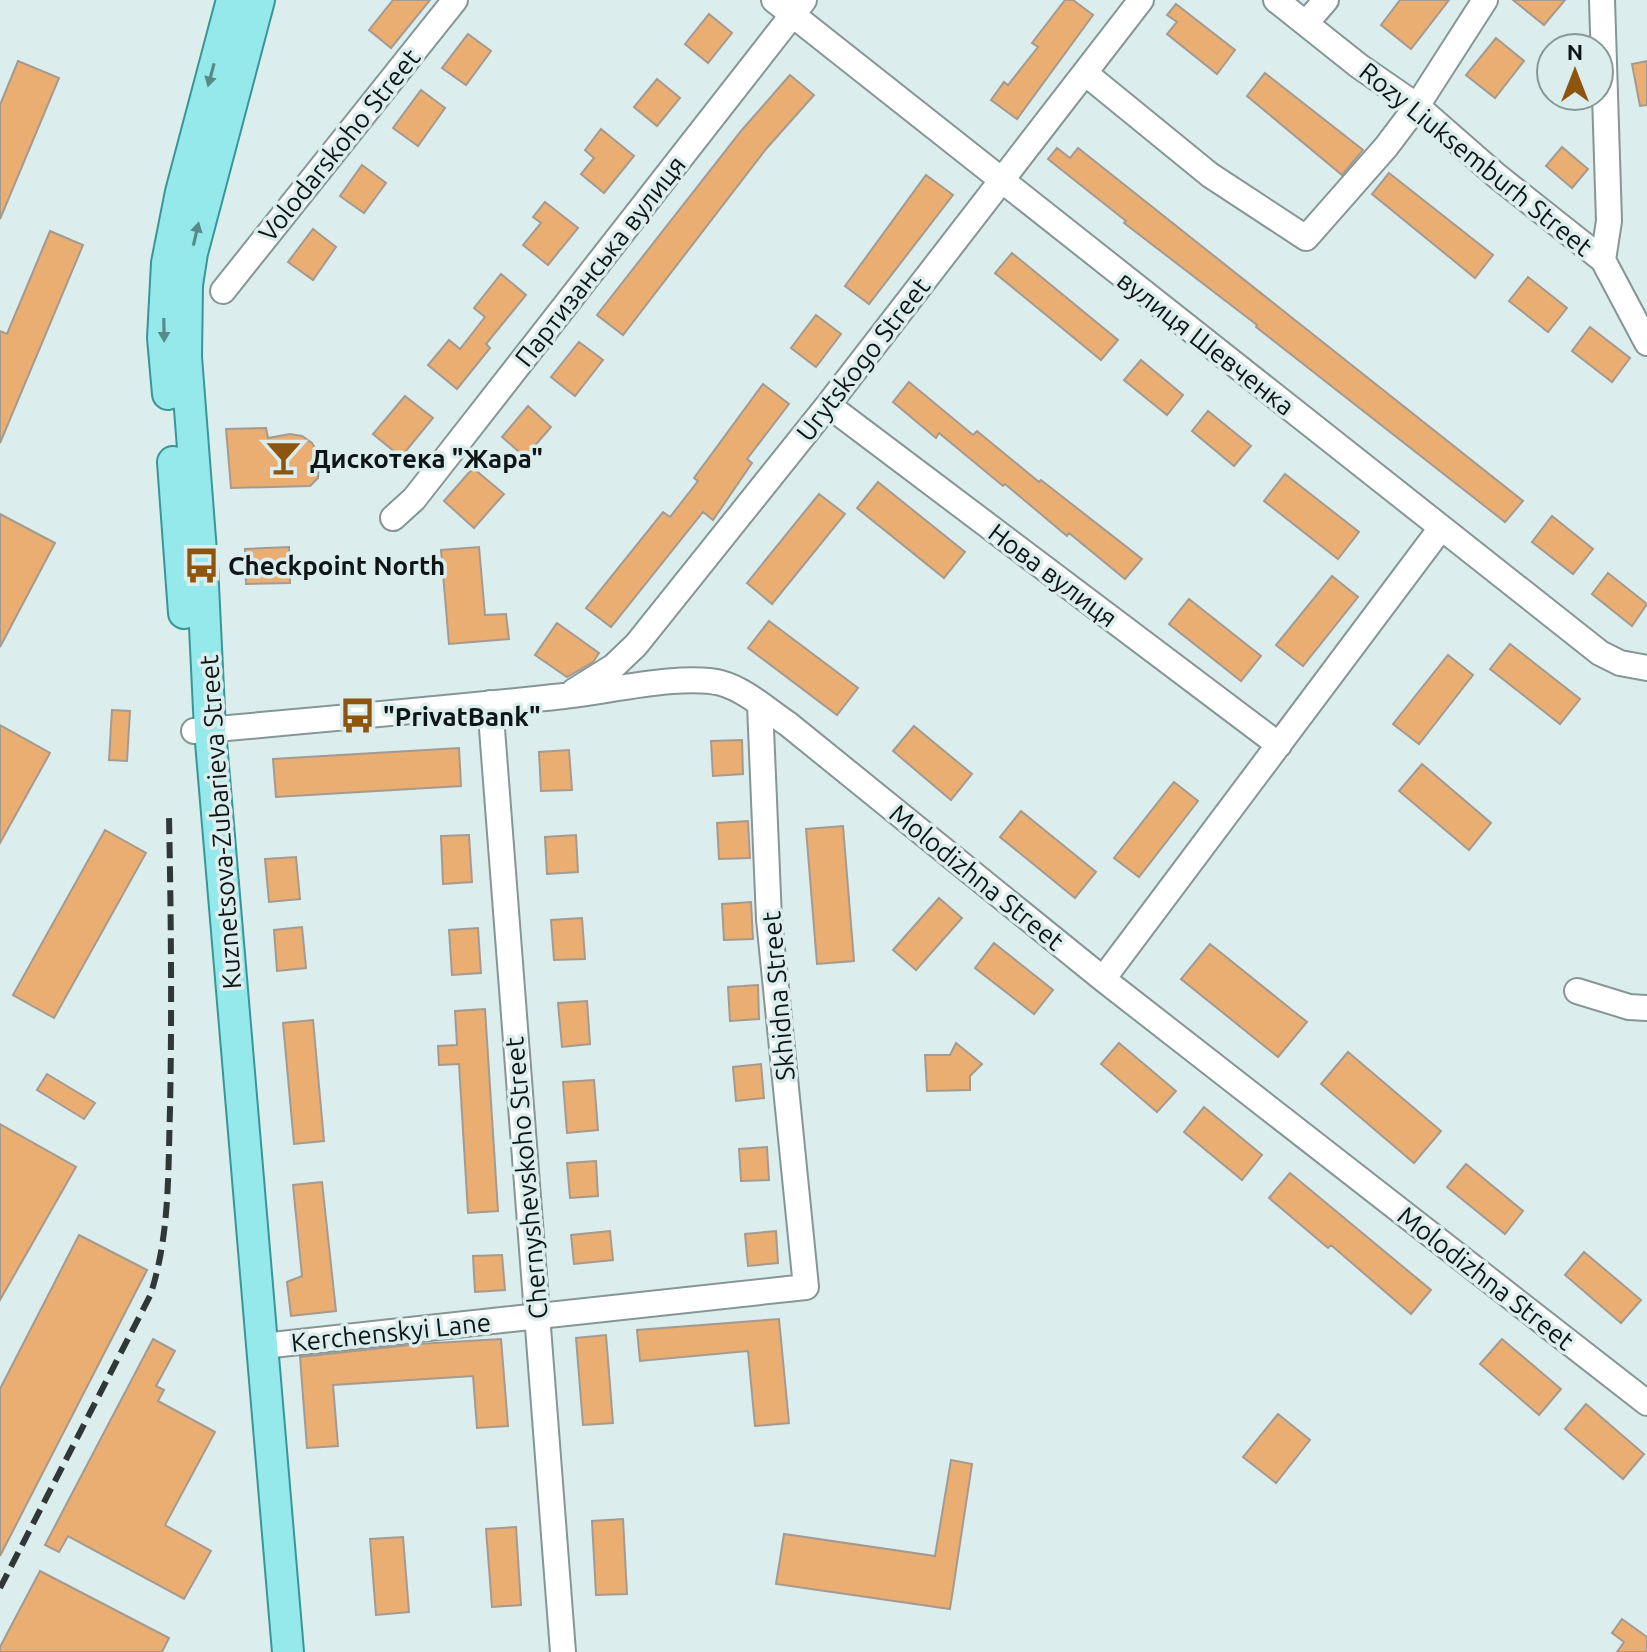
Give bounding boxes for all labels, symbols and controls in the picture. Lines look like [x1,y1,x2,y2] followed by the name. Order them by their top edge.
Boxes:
[1535,32,1615,112] north arrow
[1567,39,1583,64] text: N
[253,43,425,247] street label: Volodarskoho Street
[1354,56,1598,262] street label: Rozy Liuksemburh Street
[205,63,217,88] one-way arrow
[509,150,691,372] street label: Партизанська вулиця
[190,221,203,246] one-way arrow
[1112,265,1300,421] street label: вулиця Шевченка
[790,272,936,446] street label: Urytskogo Street
[157,318,170,343] one-way arrow
[265,439,303,477] bar icon: Дискотека "Жара"
[310,444,543,473] place label: Дискотека "Жара"
[983,517,1123,633] street label: Нова вулиця
[183,546,221,584] bus stop icon: Checkpoint North
[228,551,445,580] place label: Checkpoint North
[194,654,246,990] street label: Kuznetsova-Zubarieva Street
[338,697,376,735] bus stop icon: "PrivatBank"
[383,702,541,731] place label: "PrivatBank"
[884,798,1070,956] street label: Molodizhna Street
[756,910,800,1082] street label: Skhidna Street
[499,1036,553,1320] street label: Chernyshevskoho Street
[1392,1200,1580,1356] street label: Molodizhna Street
[290,1307,492,1357] street label: Kerchenskyi Lane

